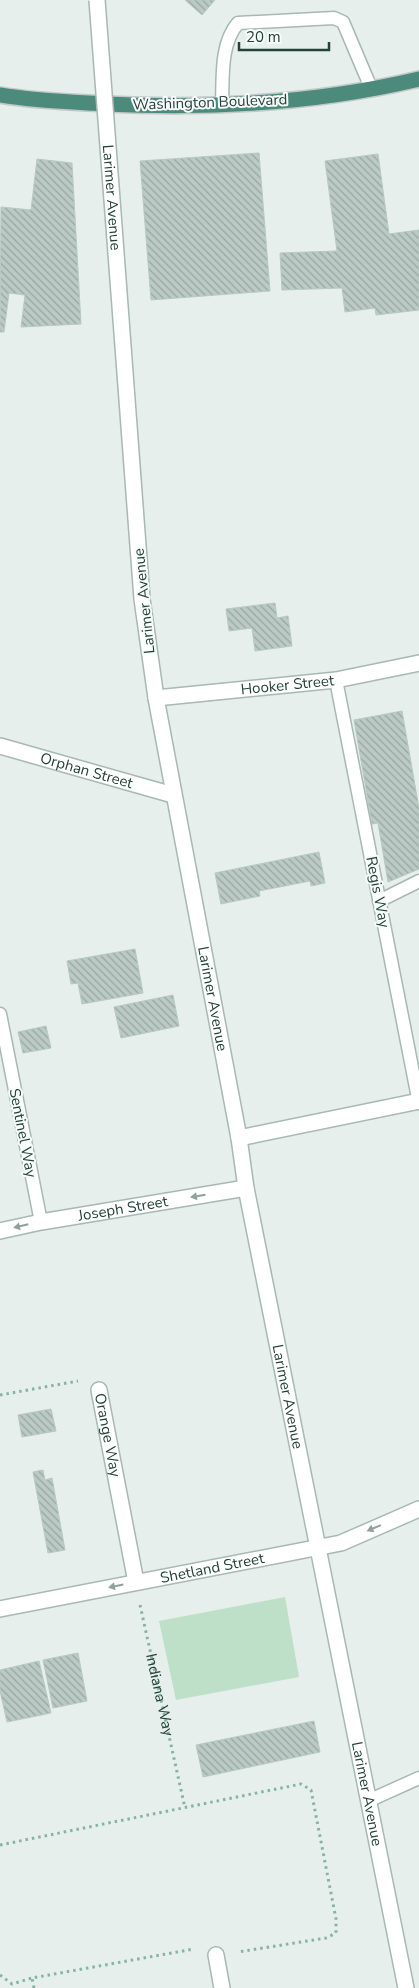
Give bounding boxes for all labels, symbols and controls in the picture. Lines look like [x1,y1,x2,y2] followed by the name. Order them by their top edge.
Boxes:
[239,20,329,52] scale bar
[246,27,281,47] text: 20 m
[132,89,288,115] street label: Washington Boulevard
[98,144,126,251] street label: Larimer Avenue
[129,547,159,655] street label: Larimer Avenue
[240,670,336,699] street label: Hooker Street
[38,748,136,793] street label: Orphan Street
[361,855,395,930] street label: Regis Way
[193,945,232,1053] street label: Larimer Avenue
[5,1087,42,1180] street label: Sentinel Way
[76,1191,170,1226] street label: Joseph Street
[190,1192,206,1200] one-way arrow
[13,1222,28,1230] one-way arrow
[268,1343,308,1451] street label: Larimer Avenue
[90,1391,126,1479] street label: Orange Way
[367,1525,381,1533] one-way arrow
[158,1548,266,1588] street label: Shetland Street
[108,1582,123,1590] one-way arrow
[141,1652,179,1738] street label: Indiana Way
[347,1740,387,1848] street label: Larimer Avenue

